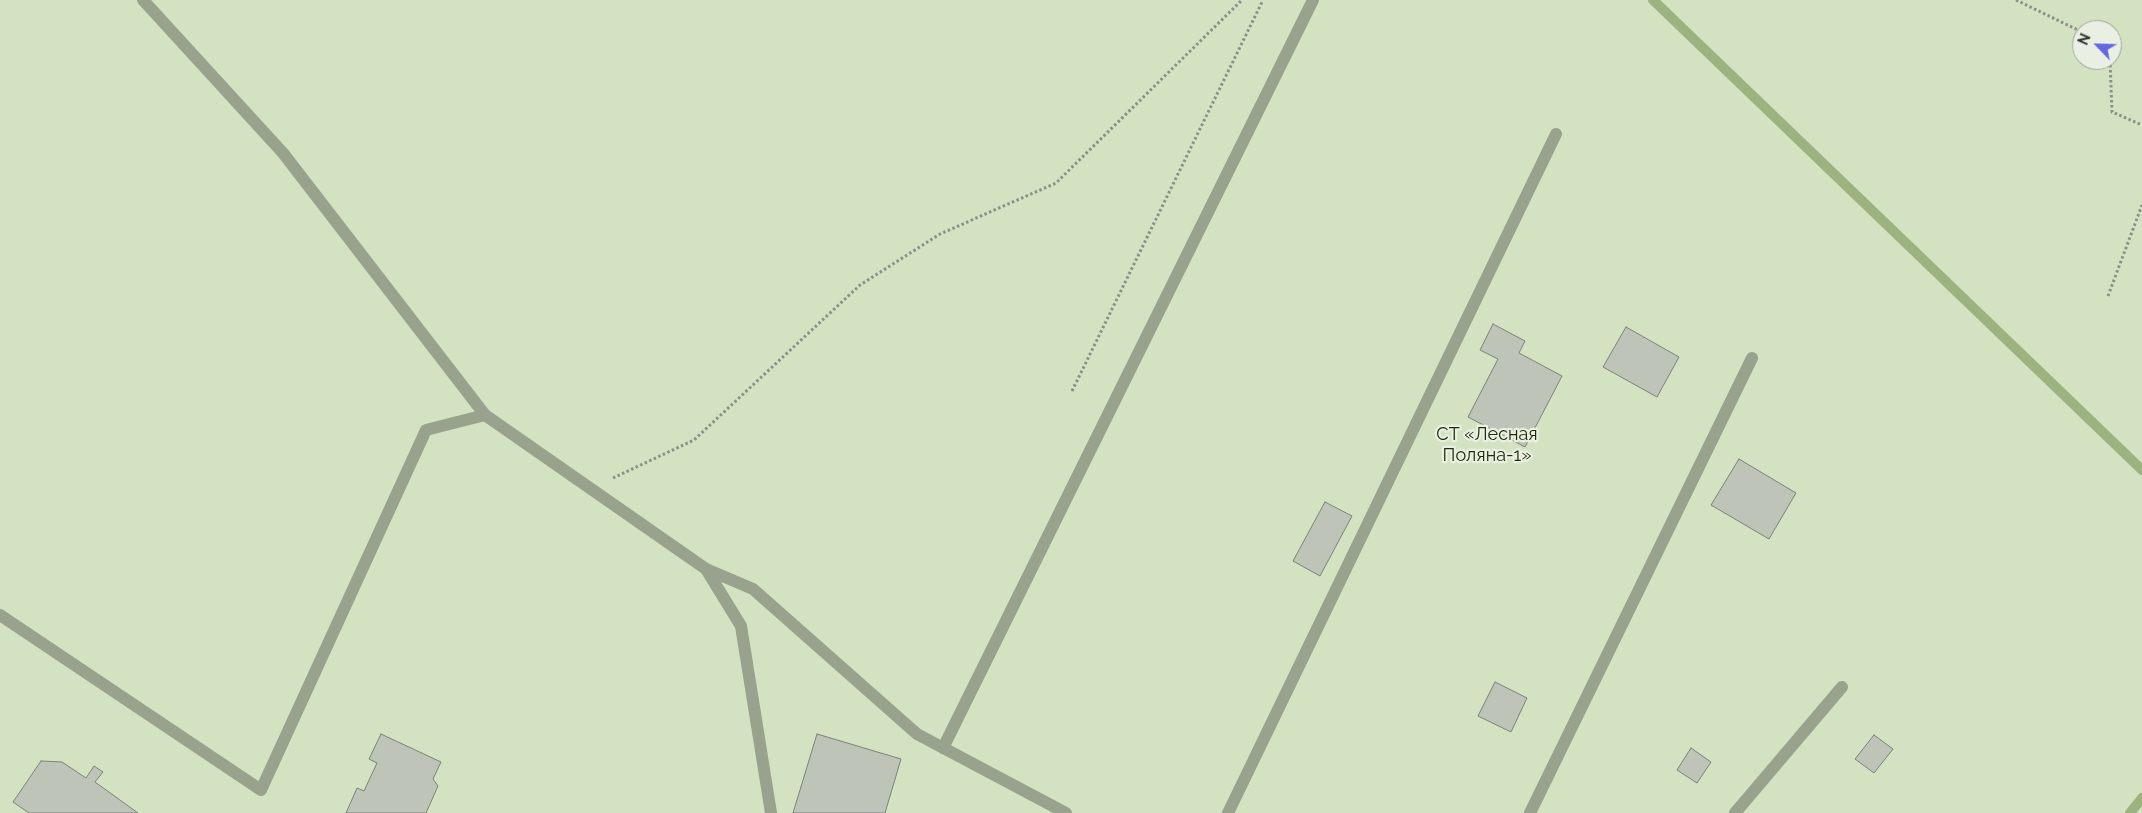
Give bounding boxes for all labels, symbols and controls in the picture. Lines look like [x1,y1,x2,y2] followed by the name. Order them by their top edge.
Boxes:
[2072,20,2122,70] north arrow
[2075,31,2094,47] text: N
[1436,424,1538,466] park label: СТ «Лесная Поляна-1»

